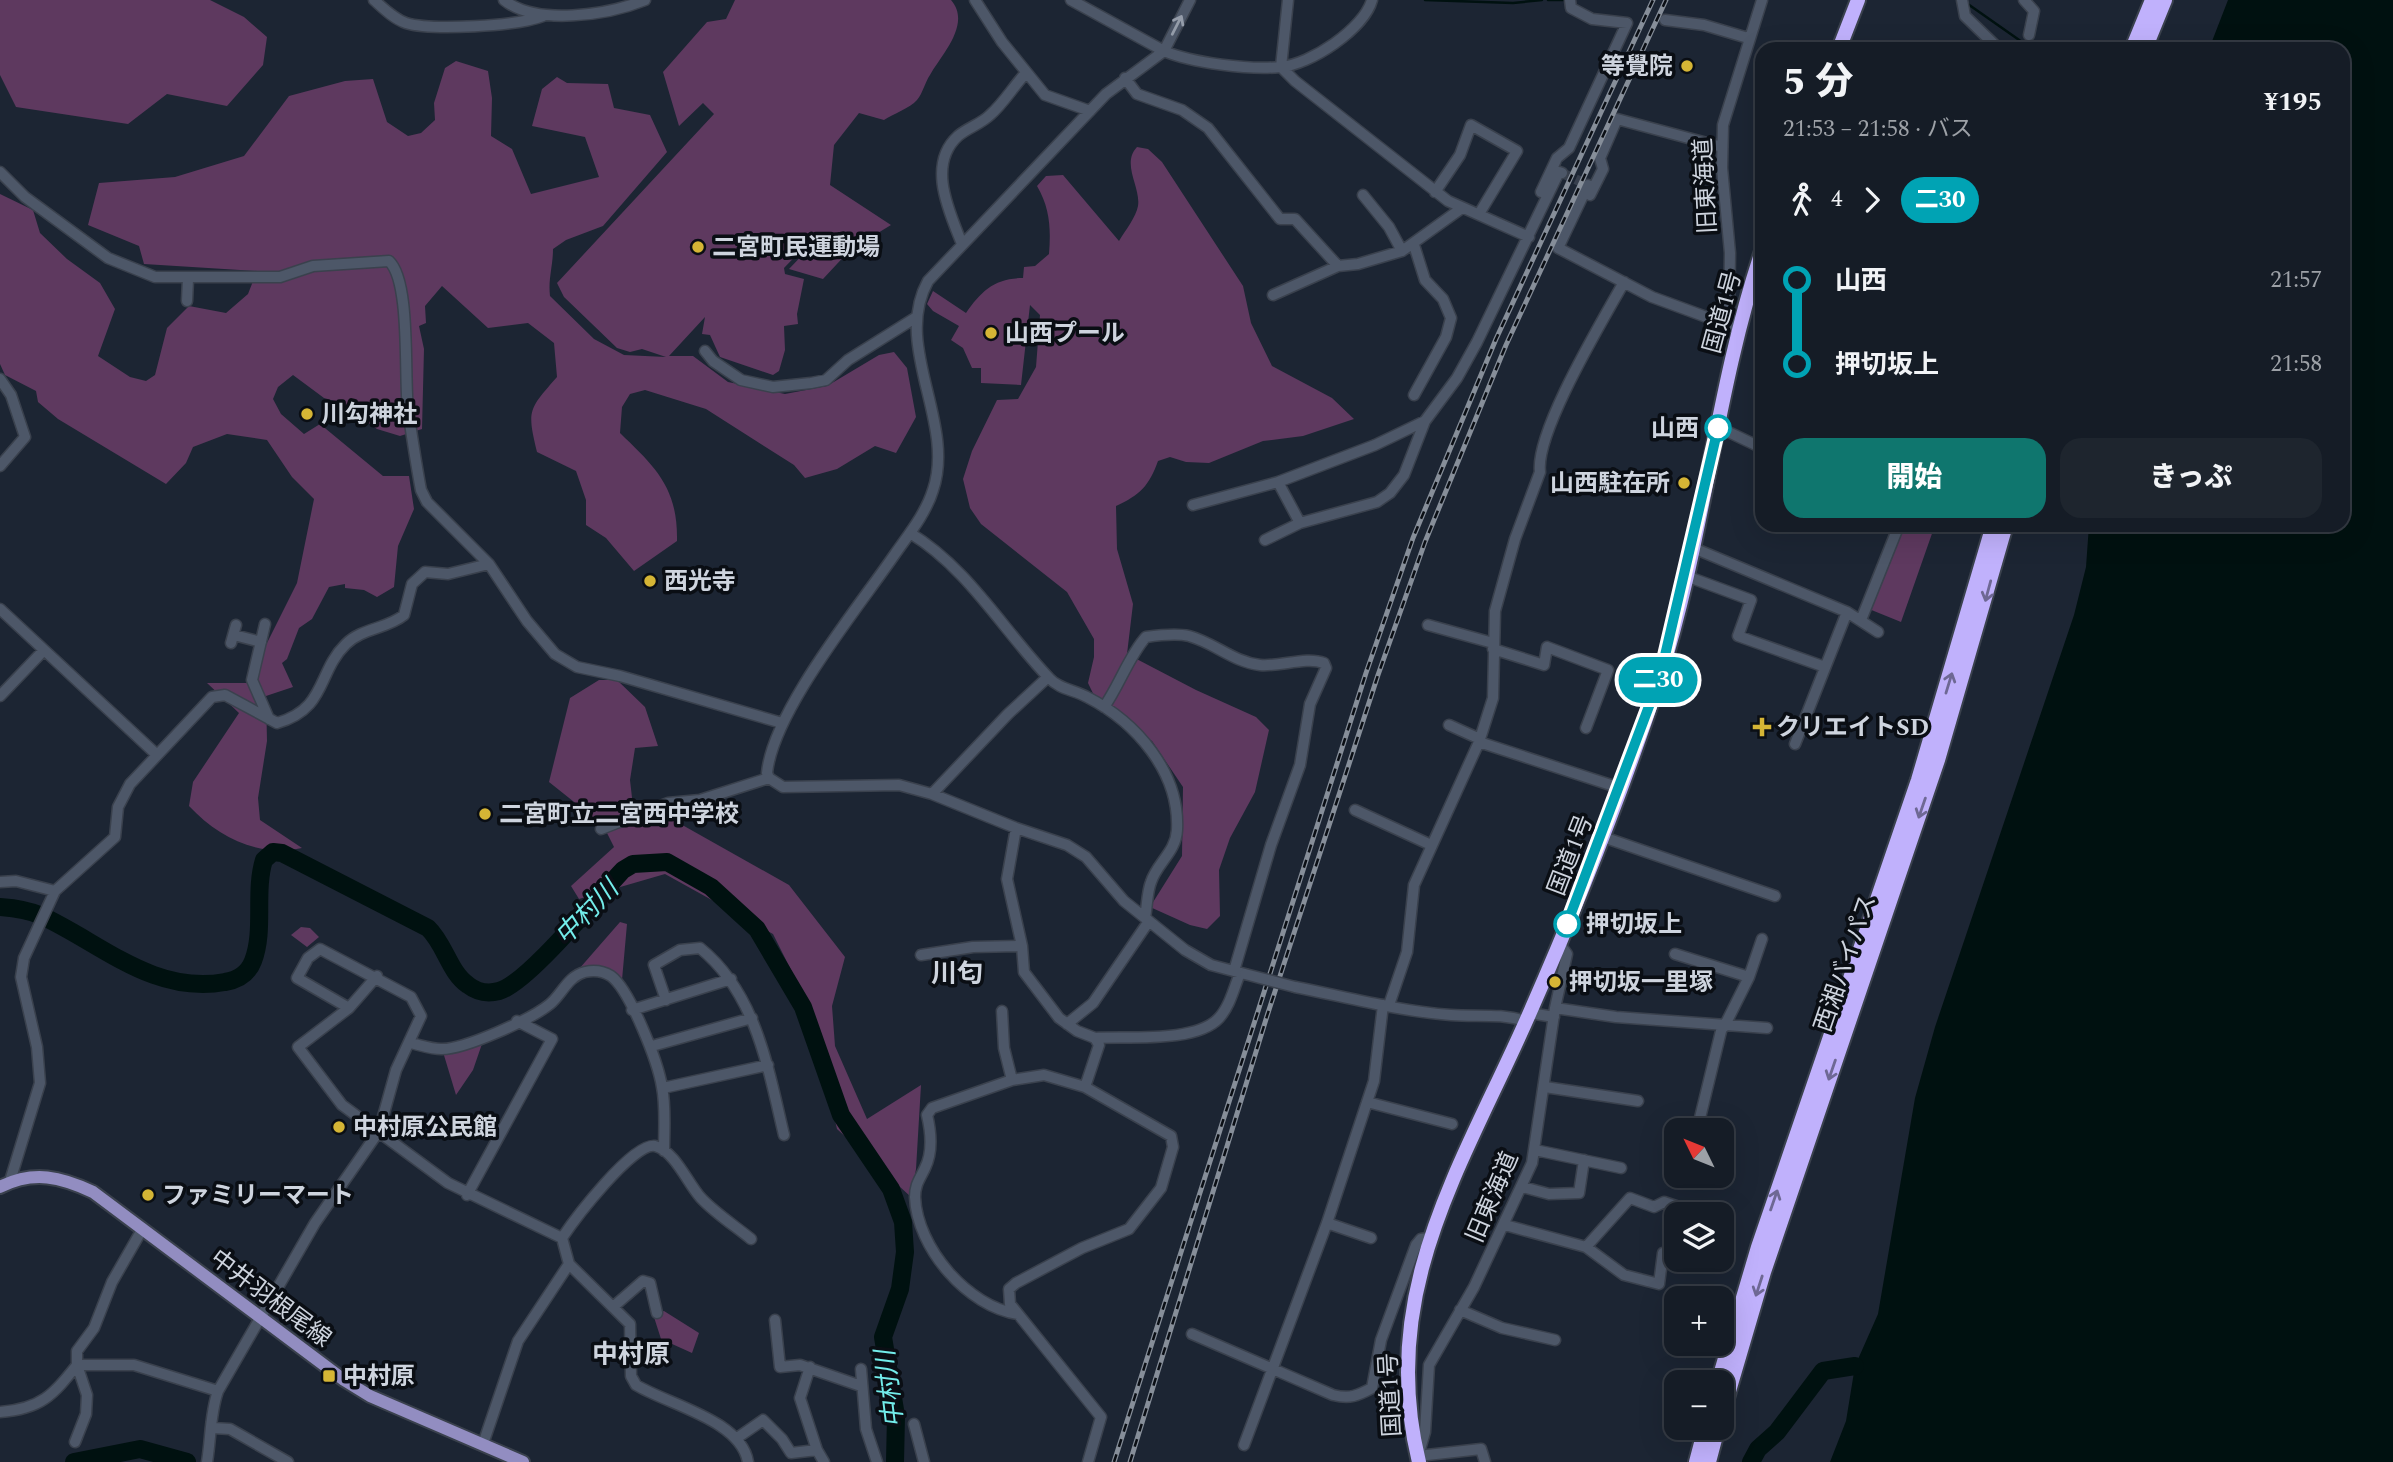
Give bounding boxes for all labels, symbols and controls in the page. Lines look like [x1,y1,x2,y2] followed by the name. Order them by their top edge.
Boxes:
[1171,16,1185,36] one-way arrow
[1601,49,1673,85] place label: 等覺院
[1783,54,1853,112] text: 5 分
[1679,58,1695,74] marker: 等覺院
[2264,82,2322,122] text: ¥195
[1783,112,1973,147] text: 21:53 – 21:58 · バス
[1686,137,1726,235] street label: 旧東海道
[1783,181,1821,219] icon: walk
[1853,181,1891,219] icon: forward
[1831,182,1843,217] text: 4
[1915,182,1965,218] text: 二30
[712,230,880,266] place label: 二宮町民運動場
[690,239,706,255] marker: 二宮町民運動場
[1835,261,1887,301] text: 山西
[2270,263,2322,298] text: 21:57
[1695,267,1751,357] street label: 国道1号
[1005,316,1125,352] place label: 山西プール
[983,325,999,341] marker: 山西プール
[1835,345,1939,385] text: 押切坂上
[2270,347,2322,382] text: 21:58
[321,397,417,433] place label: 川勾神社
[299,406,315,422] marker: 川勾神社
[1651,411,1699,447] place label: 山西
[1705,415,1731,441] marker: 山西
[1783,438,2046,518] button: 開始
[2060,438,2322,518] button: きっぷ
[1550,466,1670,502] place label: 山西駐在所
[1676,475,1692,491] marker: 山西駐在所
[664,564,736,600] place label: 西光寺
[642,573,658,589] marker: 西光寺
[1981,579,1994,602] one-way arrow
[1618,657,1698,703] line badge: 二30
[1633,662,1683,698] text: 二30
[1943,672,1956,694] one-way arrow
[1776,710,1929,746] place label: クリエイトSD
[1754,719,1770,735] marker: クリエイトSD
[499,797,739,833] place label: 二宮町立二宮西中学校
[1915,797,1927,819] one-way arrow
[477,806,493,822] marker: 二宮町立二宮西中学校
[1539,810,1603,901] street label: 国道1号
[545,869,630,955] water label: 中村川
[1806,890,1886,1037] street label: 西湘バイパス
[1586,907,1682,943] place label: 押切坂上
[1554,911,1580,937] marker: 押切坂上
[931,954,983,994] district label: 川匂
[1569,965,1713,1001] place label: 押切坂一里塚
[1547,974,1563,990] marker: 押切坂一里塚
[1825,1059,1838,1081] one-way arrow
[353,1110,497,1146] place label: 中村原公民館
[1664,1118,1734,1188] north arrow
[1664,1118,1734,1440] map controls
[331,1119,347,1135] marker: 中村原公民館
[1458,1146,1528,1249] street label: 旧東海道
[162,1178,354,1214] place label: ファミリーマート
[140,1187,156,1203] marker: ファミリーマート
[1769,1190,1781,1212] one-way arrow
[1664,1202,1734,1272] button: layers
[202,1241,339,1357] street label: 中井羽根尾線
[1752,1274,1765,1296] one-way arrow
[1664,1286,1734,1356] button: +
[592,1335,670,1375] district label: 中村原
[865,1345,915,1430] water label: 中村川
[1371,1352,1411,1438] street label: 国道1号
[343,1359,415,1395] place label: 中村原
[321,1368,337,1384] marker: 中村原
[1664,1370,1734,1440] button: −

